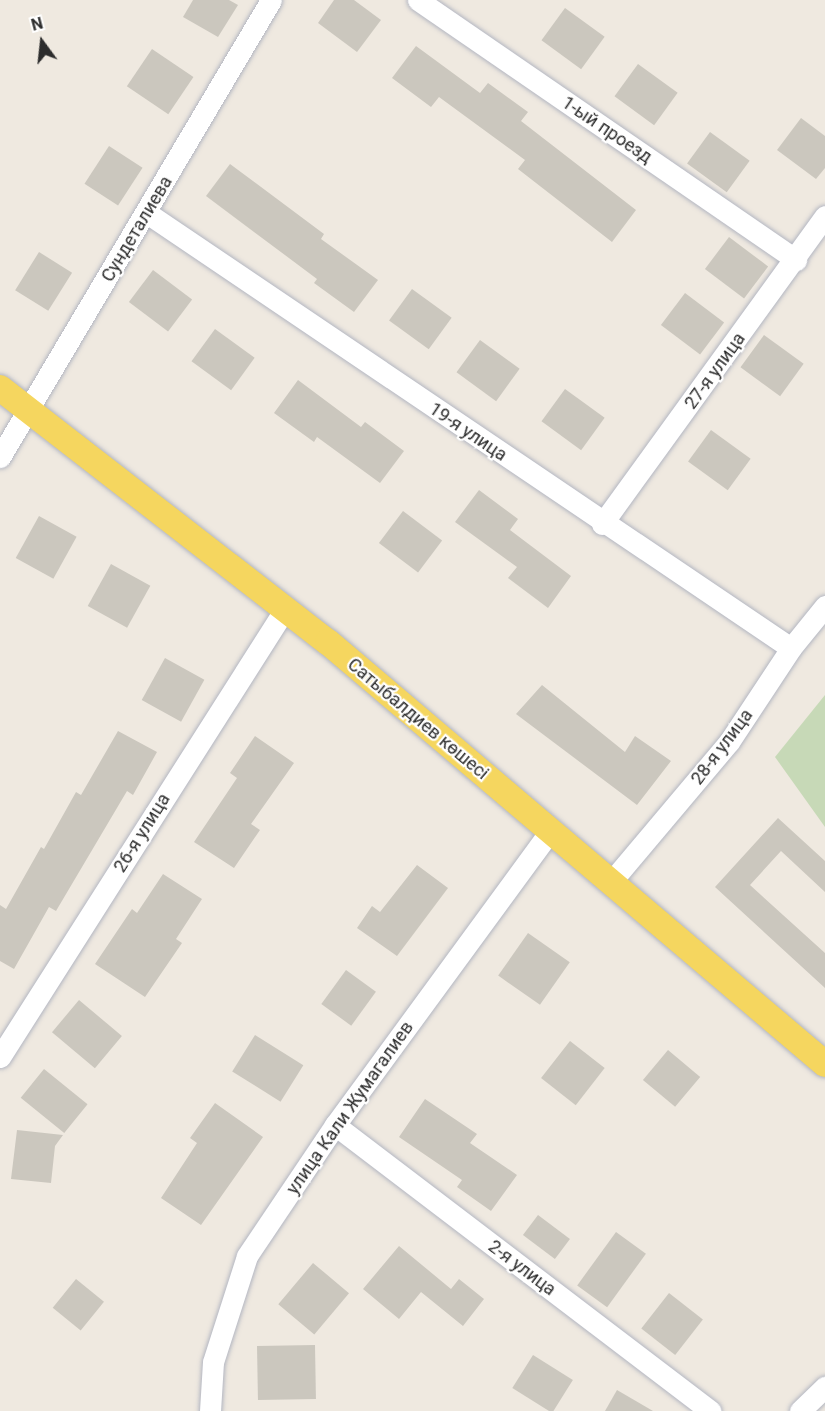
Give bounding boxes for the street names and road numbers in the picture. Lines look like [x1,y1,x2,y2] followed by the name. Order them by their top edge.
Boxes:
[558,92,656,168] street label: 1-ый проезд
[97,172,177,286] street label: Сундеталиева
[680,329,750,413] street label: 27-я улица
[425,398,511,466] street label: 19-я улица
[343,654,493,784] street label: Сатыбалдиев көшесі
[687,705,757,789] street label: 28-я улица
[109,790,175,876] street label: 26-я улица
[282,1017,418,1199] street label: улица Кали Жумагалиев
[484,1236,560,1300] street label: 2-я улица

